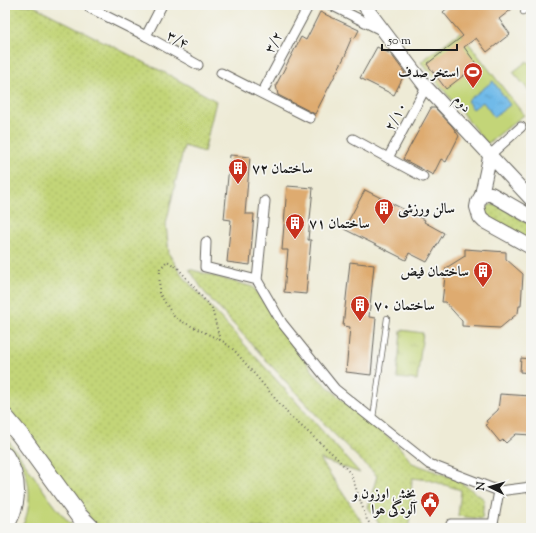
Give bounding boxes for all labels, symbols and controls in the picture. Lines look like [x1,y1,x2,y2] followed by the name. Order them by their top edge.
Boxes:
[382,26,457,52] scale bar
[162,27,192,55] street label: ۳/۴
[261,28,289,57] street label: ۳/۲
[387,32,411,50] text: 50 m
[462,61,484,89] sports icon: استخر صدف
[398,64,459,84] place label: استخر صدف
[447,91,475,119] street label: دوم
[381,99,413,135] street label: ۲/۱۰
[227,157,249,185] building icon: ساختمان ۷۲
[252,160,313,180] place label: ساختمان ۷۲
[373,197,395,225] building icon: سالن ورزشی
[398,200,455,220] place label: سالن ورزشی
[284,212,306,240] building icon: ساختمان ۷۱
[309,215,370,235] place label: ساختمان ۷۱
[472,260,494,288] building icon: ساختمان فیض
[400,263,469,283] place label: ساختمان فیض
[349,294,371,322] building icon: ساختمان ۷۰
[374,297,435,317] place label: ساختمان ۷۰
[470,467,510,507] north arrow
[473,481,489,492] text: N
[351,485,418,521] place label: بخش اوزون و آلودگی هوا
[419,490,441,518] public building icon: بخش اوزون و آلودگی هوا

